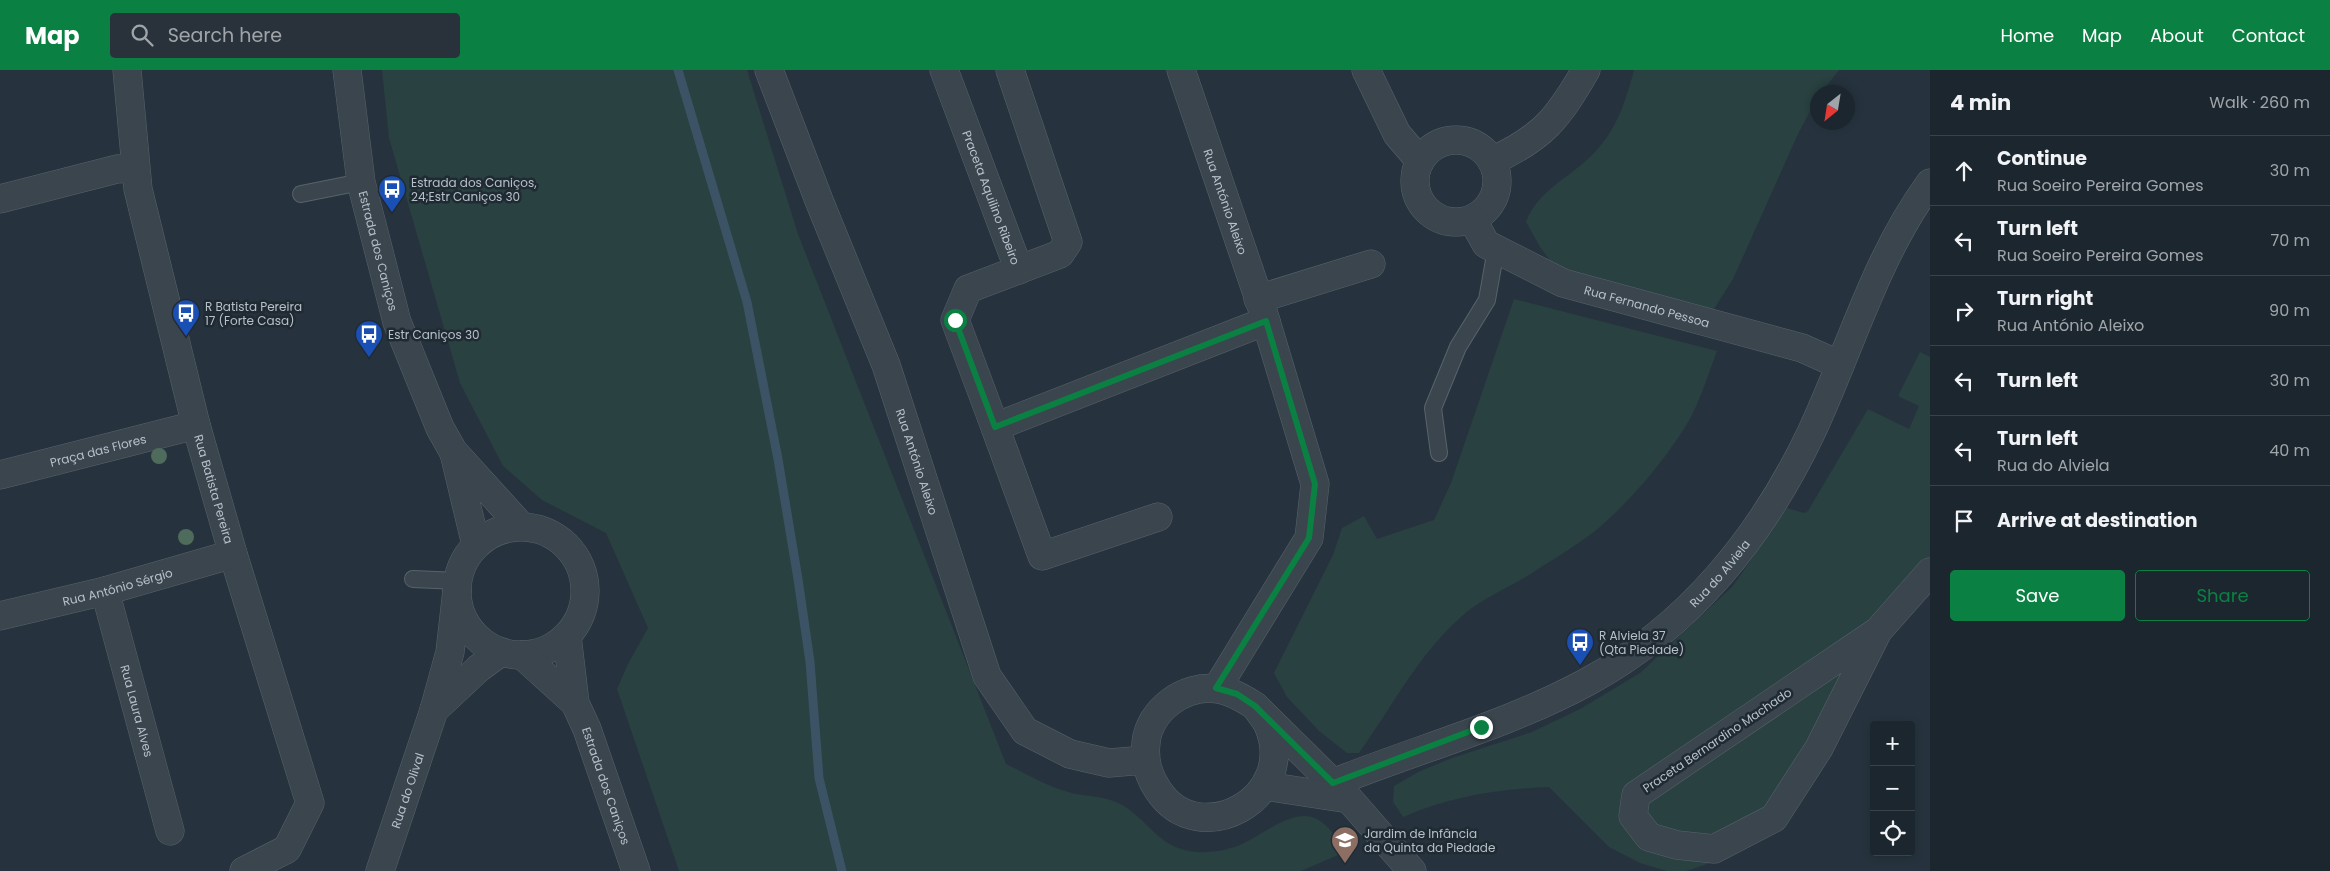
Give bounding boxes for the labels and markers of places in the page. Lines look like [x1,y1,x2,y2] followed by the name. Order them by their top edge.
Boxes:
[377,174,407,213] bus stop icon: Estrada dos Caniços, 24;Estr Caniços 30
[411,174,537,205] place label: Estrada dos Caniços, 24;Estr Caniços 30
[171,298,201,337] bus stop icon: R Batista Pereira 17 (Forte Casa)
[205,298,302,329] place label: R Batista Pereira 17 (Forte Casa)
[354,319,384,358] bus stop icon: Estr Caniços 30
[388,326,480,343] place label: Estr Caniços 30
[1565,627,1595,666] bus stop icon: R Alviela 37 (Qta Piedade)
[1599,627,1684,658] place label: R Alviela 37 (Qta Piedade)
[1330,825,1360,864] school or university icon: Jardim de Infância da Quinta da Piedade
[1364,825,1495,856] place label: Jardim de Infância da Quinta da Piedade

